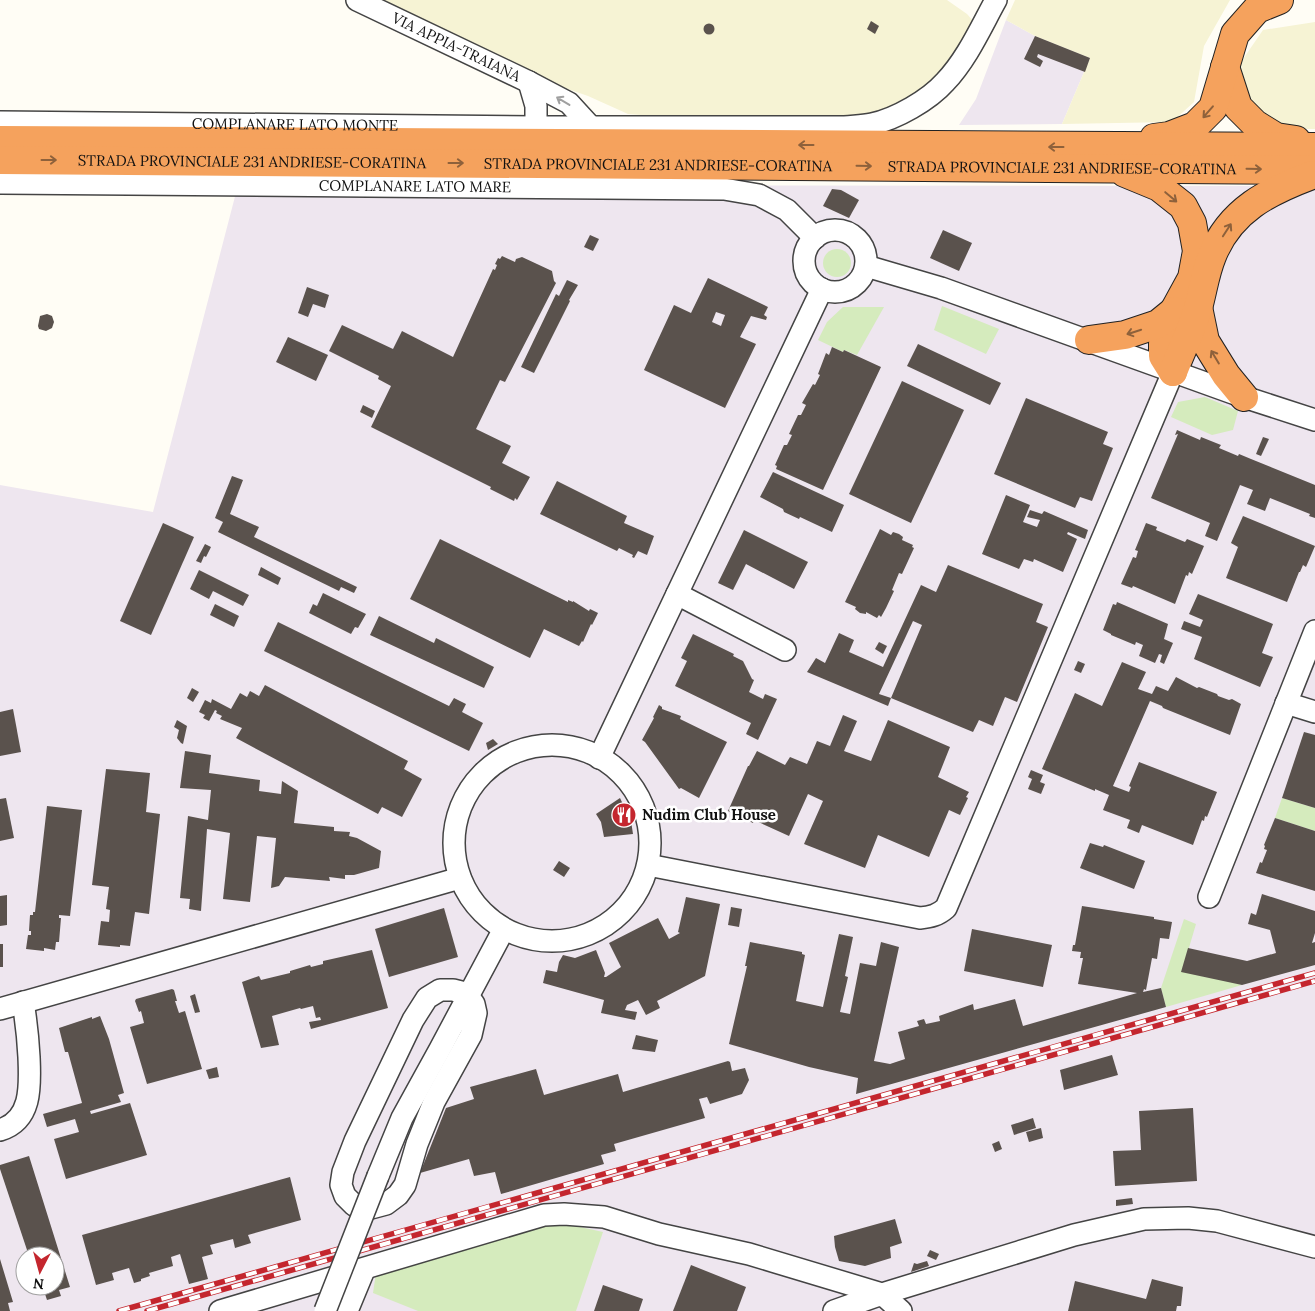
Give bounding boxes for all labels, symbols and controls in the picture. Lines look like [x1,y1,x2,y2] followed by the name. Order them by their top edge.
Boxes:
[388,8,525,86] street label: VIA APPIA-TRAIANA
[556,95,570,106] one-way arrow
[1202,106,1213,119] one-way arrow
[192,114,398,135] street label: COMPLANARE LATO MONTE
[799,140,815,150] one-way arrow
[1049,142,1065,152] one-way arrow
[78,151,427,172] street label: STRADA PROVINCIALE 231 ANDRIESE-CORATINA
[484,154,833,175] street label: STRADA PROVINCIALE 231 ANDRIESE-CORATINA
[40,155,56,165] one-way arrow
[888,157,1237,178] street label: STRADA PROVINCIALE 231 ANDRIESE-CORATINA
[448,158,464,168] one-way arrow
[855,161,871,170] one-way arrow
[1245,164,1261,174] one-way arrow
[319,176,511,196] street label: COMPLANARE LATO MARE
[1164,191,1177,202] one-way arrow
[1222,223,1232,237] one-way arrow
[1127,328,1142,337] one-way arrow
[1210,351,1220,365] one-way arrow
[611,802,637,828] restaurant icon: Nudim Club House
[642,805,776,824] place label: Nudim Club House
[15,1246,65,1296] north arrow
[32,1274,45,1293] text: N

